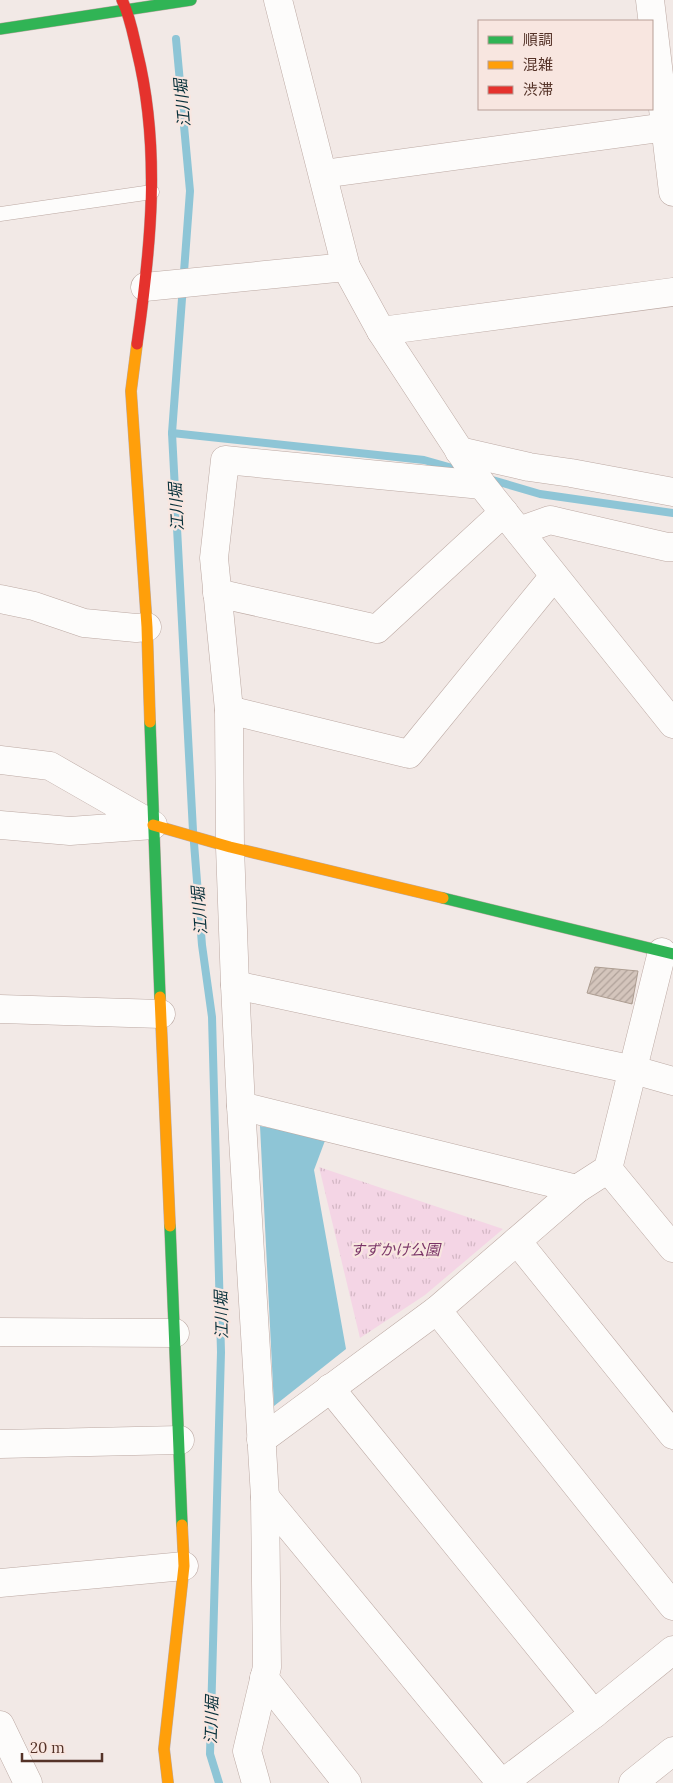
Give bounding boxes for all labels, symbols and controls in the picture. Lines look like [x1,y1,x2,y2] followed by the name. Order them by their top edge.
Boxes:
[478,20,653,110] legend
[523,30,553,49] text: 順調
[523,55,553,74] text: 混雑
[170,75,194,128] water label: 江川堀
[523,80,553,99] text: 渋滞
[165,480,187,531] water label: 江川堀
[187,883,211,936] water label: 江川堀
[350,1240,442,1259] park label: すずかけ公園
[211,1288,231,1339] water label: 江川堀
[200,1693,222,1744] water label: 江川堀
[22,1730,102,1762] scale bar
[30,1738,65,1757] text: 20 m

